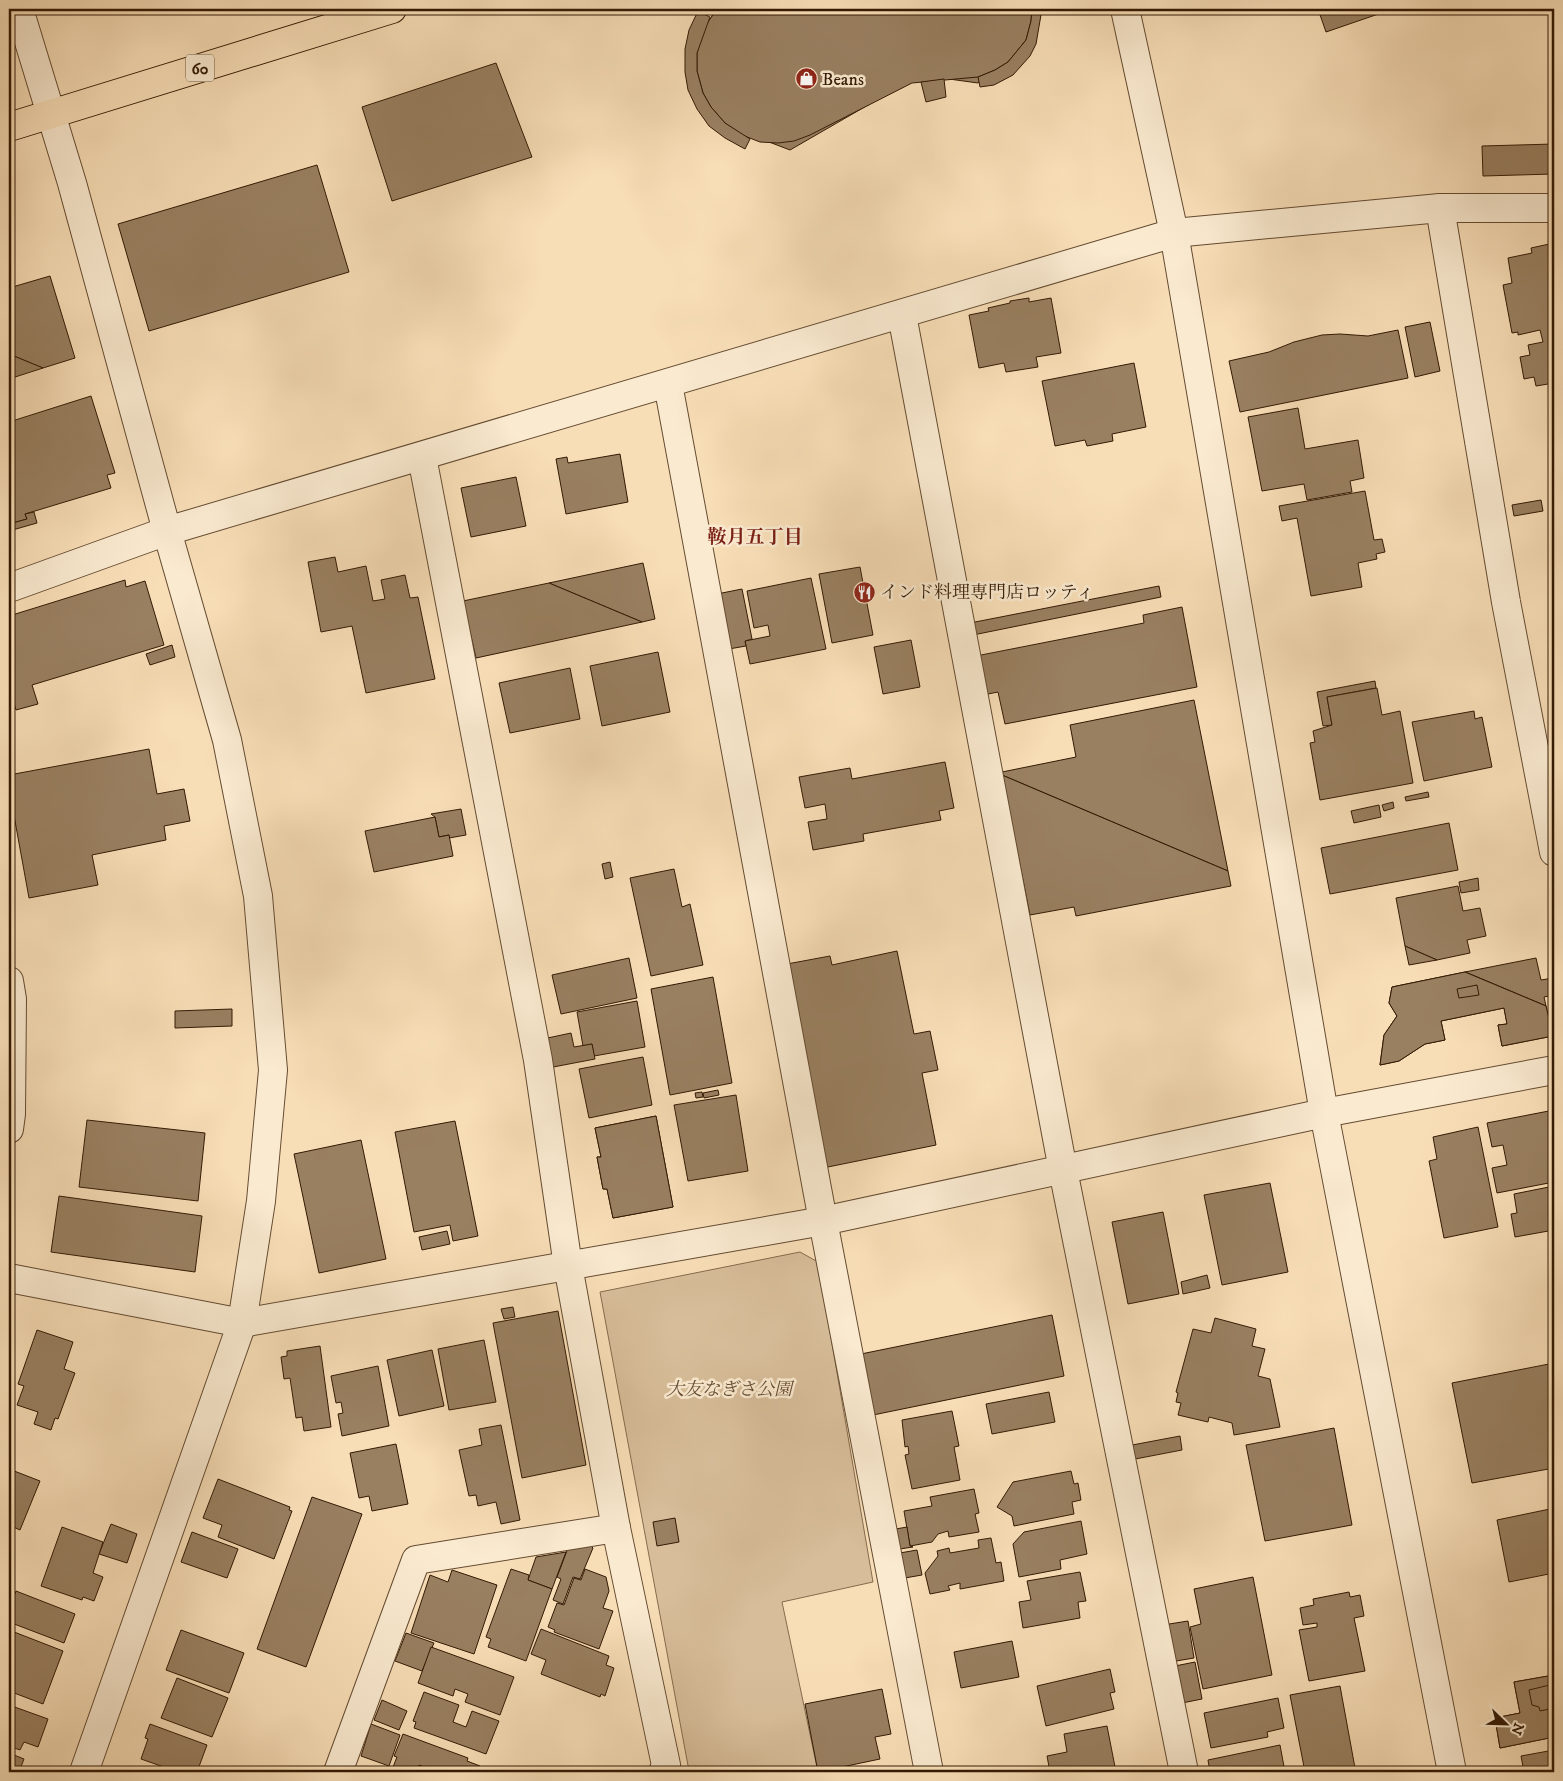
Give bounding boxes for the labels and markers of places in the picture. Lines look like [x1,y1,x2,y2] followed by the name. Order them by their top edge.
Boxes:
[794,67,818,91] shop icon: Beans
[822,69,864,91] place label: Beans
[852,580,876,604] restaurant icon: インド料理専門店ロッティ
[880,582,1094,604] place label: インド料理専門店ロッティ

